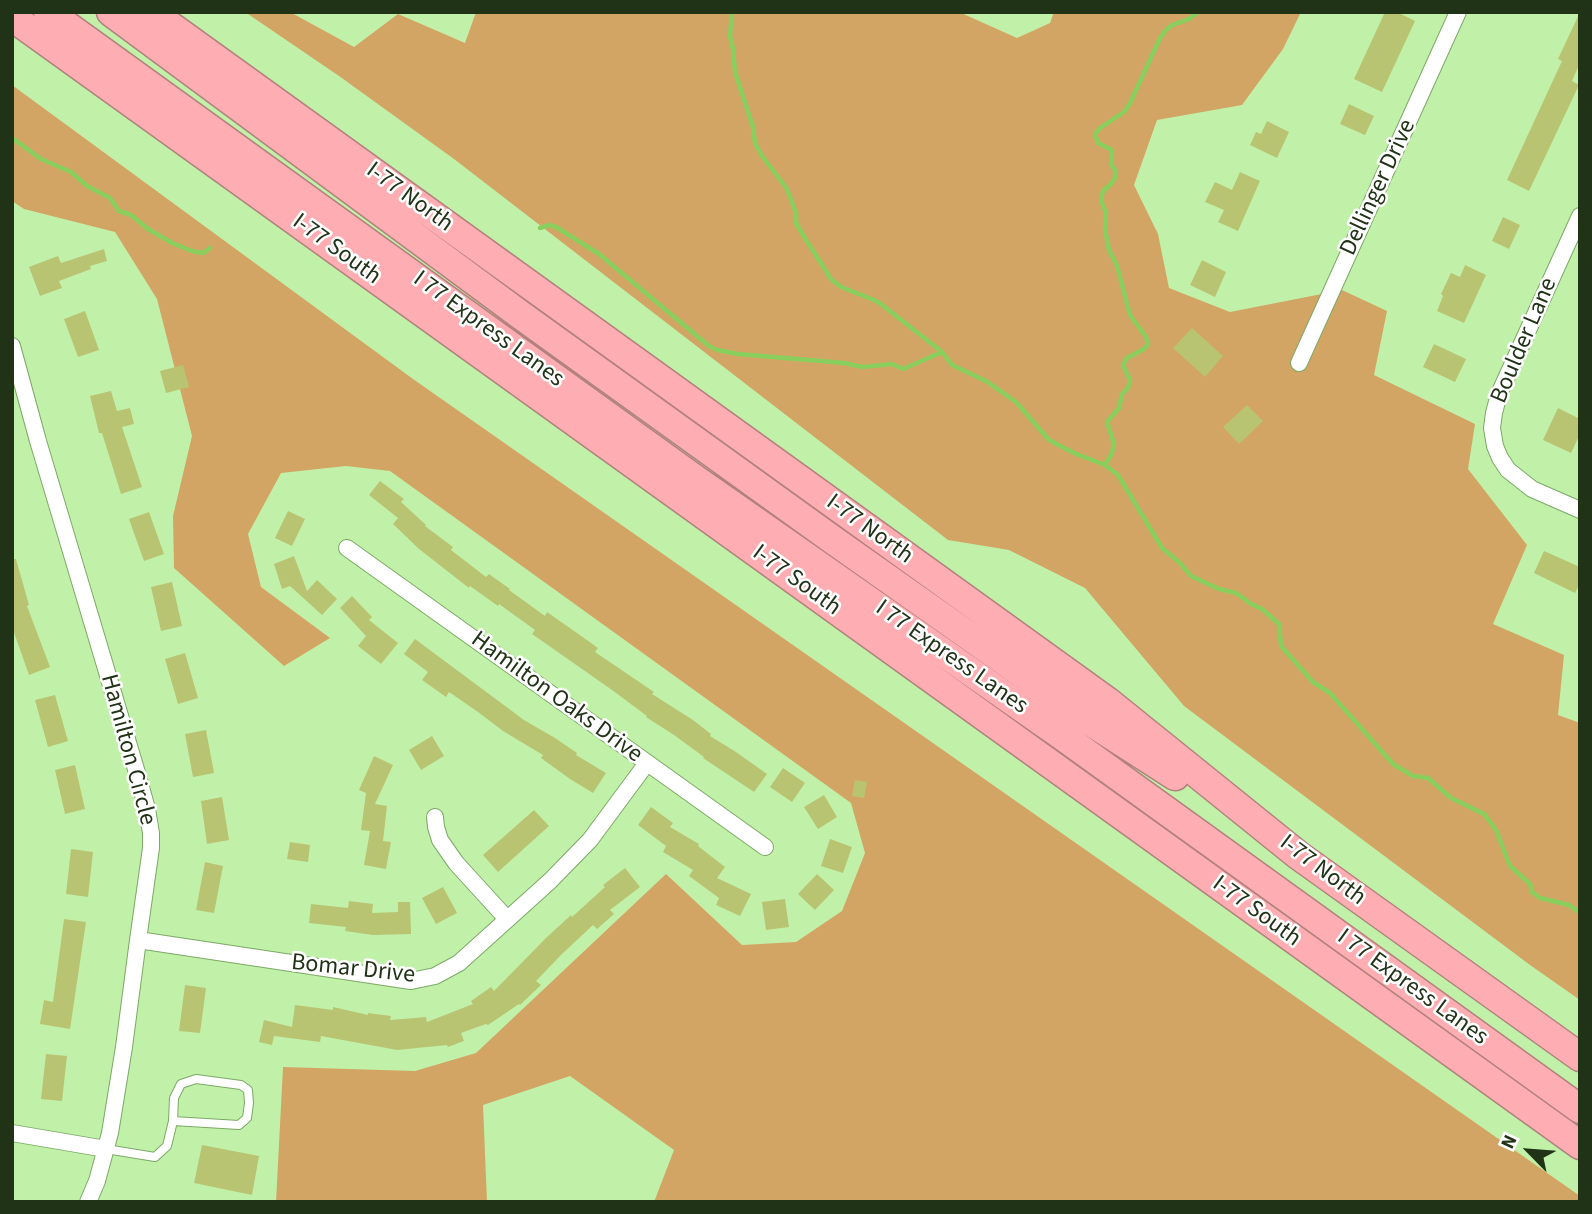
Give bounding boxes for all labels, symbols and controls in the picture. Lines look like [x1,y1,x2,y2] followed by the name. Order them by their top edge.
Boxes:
[1335,115,1423,261] street label: Dellinger Drive
[360,157,458,239] street label: I-77 North
[286,208,386,292] street label: I-77 South
[407,266,569,394] street label: I 77 Express Lanes
[1486,274,1564,408] street label: Boulder Lane
[820,489,918,571] street label: I-77 North
[746,539,846,623] street label: I-77 South
[869,595,1033,721] street label: I 77 Express Lanes
[465,626,647,770] street label: Hamilton Oaks Drive
[93,671,161,829] street label: Hamilton Circle
[1273,829,1371,913] street label: I-77 North
[1206,870,1306,954] street label: I-77 South
[1331,924,1493,1052] street label: I 77 Express Lanes
[290,949,416,991] street label: Bomar Drive
[1494,1116,1564,1186] north arrow
[1495,1130,1524,1153] text: N

